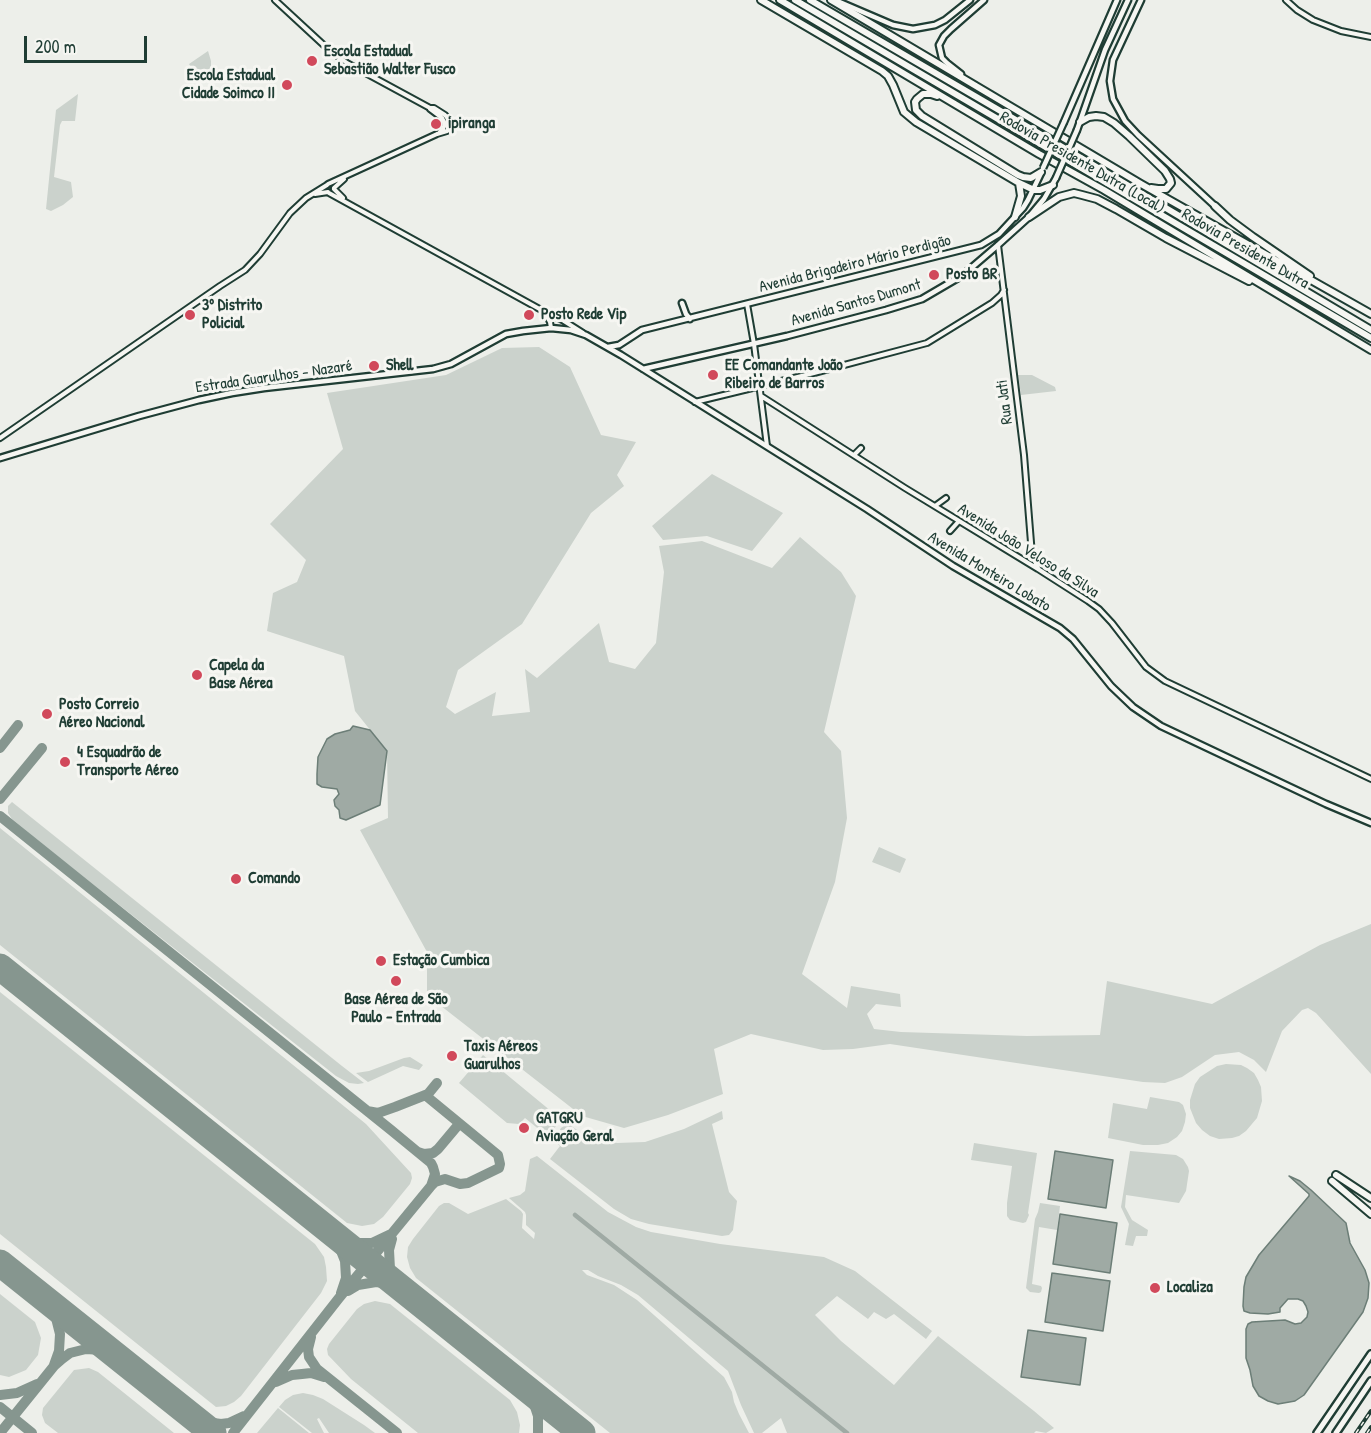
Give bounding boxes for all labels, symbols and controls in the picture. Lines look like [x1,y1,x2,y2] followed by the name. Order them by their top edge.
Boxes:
[27,24,150,62] scale bar
[35,34,76,59] text: 200 m
[324,42,456,80] place label: Escola Estadual Sebastião Walter Fusco
[305,54,319,68] marker: Escola Estadual Sebastião Walter Fusco
[182,66,275,104] place label: Escola Estadual Cidade Soimco II
[280,78,294,92] marker: Escola Estadual Cidade Soimco II
[996,108,1168,218] street label: Rodovia Presidente Dutra (Local)
[448,114,495,134] place label: ipiranga
[429,117,443,131] marker: ipiranga
[1178,205,1312,293] street label: Rodovia Presidente Dutra
[757,231,953,297] street label: Avenida Brigadeiro Mário Perdigão
[946,265,997,285] place label: Posto BR
[927,268,941,282] marker: Posto BR
[789,275,923,331] street label: Avenida Santos Dumont
[202,296,262,334] place label: 3º Distrito Policial
[541,305,626,325] place label: Posto Rede Vip
[183,308,197,322] marker: 3º Distrito Policial
[522,308,536,322] marker: Posto Rede Vip
[194,356,354,398] street label: Estrada Guarulhos - Nazaré
[386,356,413,376] place label: Shell
[725,356,843,394] place label: EE Comandante João Ribeiro de Barros
[367,359,381,373] marker: Shell
[706,368,720,382] marker: EE Comandante João Ribeiro de Barros
[993,379,1017,425] street label: Rua Jati
[954,500,1102,602] street label: Avenida João Veloso da Silva
[924,528,1054,616] street label: Avenida Monteiro Lobato
[209,656,273,694] place label: Capela da Base Aérea
[190,668,204,682] marker: Capela da Base Aérea
[59,695,145,733] place label: Posto Correio Aéreo Nacional
[40,707,54,721] marker: Posto Correio Aéreo Nacional
[77,743,178,781] place label: 4 Esquadrão de Transporte Aéreo
[58,755,72,769] marker: 4 Esquadrão de Transporte Aéreo
[248,869,300,889] place label: Comando
[229,872,243,886] marker: Comando
[393,951,489,971] place label: Estação Cumbica
[374,954,388,968] marker: Estação Cumbica
[389,974,403,988] marker: Base Aérea de São Paulo - Entrada
[344,990,448,1028] place label: Base Aérea de São Paulo - Entrada
[464,1037,538,1075] place label: Taxis Aéreos Guarulhos
[445,1049,459,1063] marker: Taxis Aéreos Guarulhos
[536,1109,613,1147] place label: GATGRU Aviação Geral
[517,1121,531,1135] marker: GATGRU Aviação Geral
[1167,1278,1213,1298] place label: Localiza
[1148,1281,1162,1295] marker: Localiza

